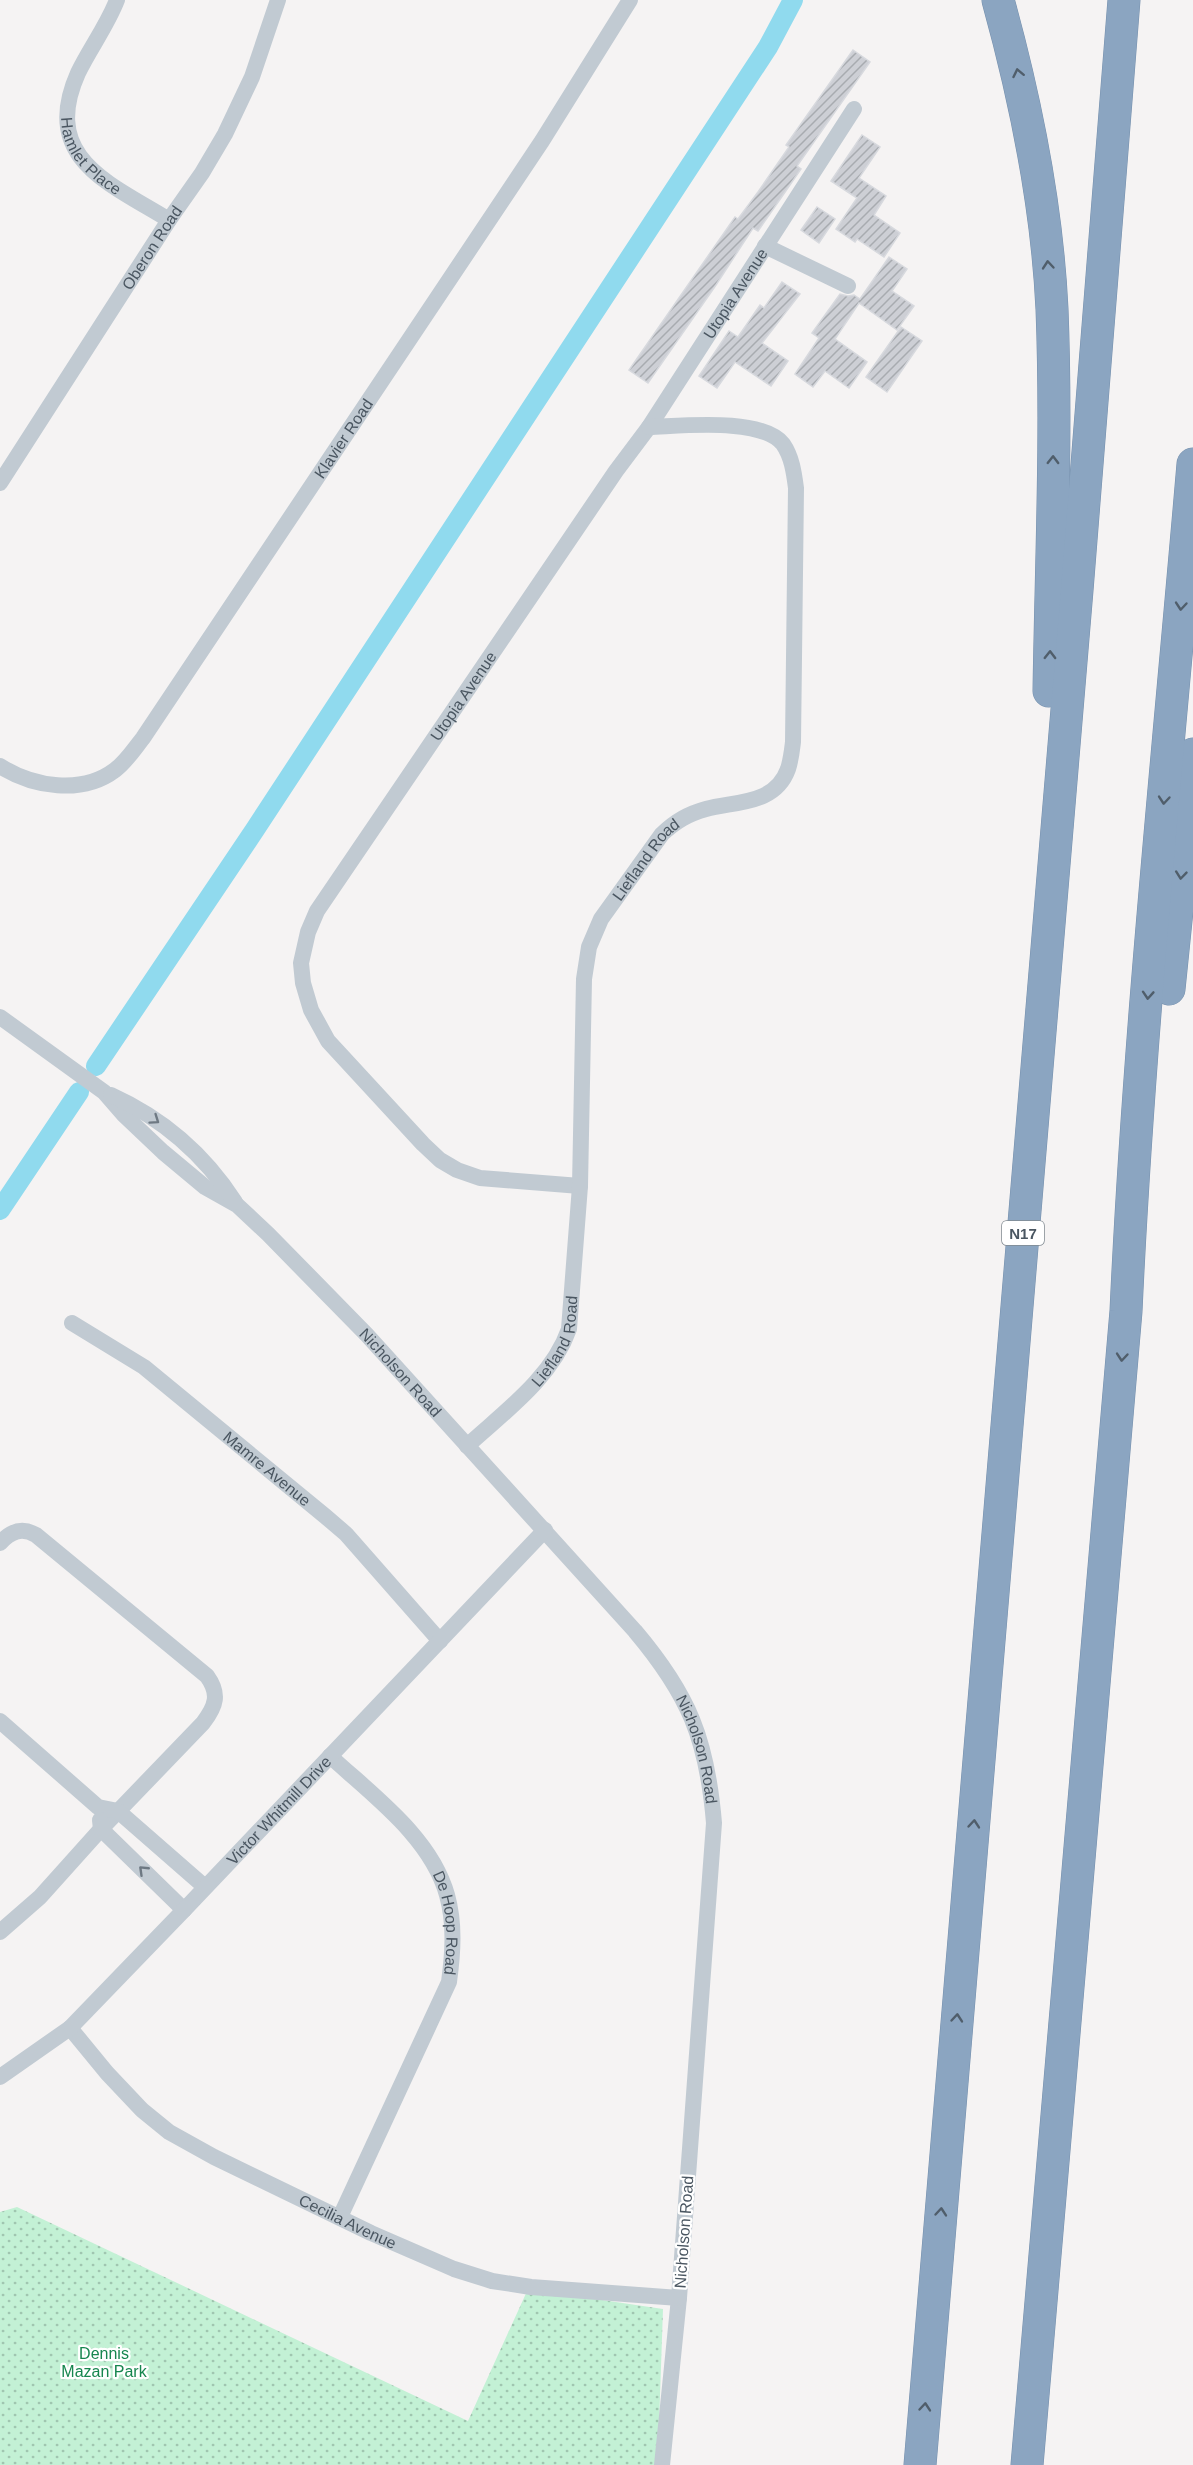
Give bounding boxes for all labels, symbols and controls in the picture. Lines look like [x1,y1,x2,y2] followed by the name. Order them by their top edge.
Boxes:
[1012,68,1025,78] one-way arrow
[58,116,125,198] street label: Hamlet Place
[118,202,185,292] street label: Oberon Road
[700,245,770,342] street label: Utopia Avenue
[1042,260,1055,269] one-way arrow
[311,396,376,481] street label: Klavier Road
[1047,455,1059,464] one-way arrow
[1175,602,1188,611] one-way arrow
[427,648,499,744] street label: Utopia Avenue
[1044,650,1056,659] one-way arrow
[1158,796,1171,805] one-way arrow
[609,815,682,903] street label: Liefland Road
[1175,870,1188,880] one-way arrow
[1142,990,1155,999] one-way arrow
[149,1113,160,1124] one-way arrow
[1002,1221,1044,1245] road number: N17
[528,1295,580,1390] street label: Liefland Road
[357,1325,445,1420] street label: Nicholson Road
[1116,1352,1129,1361] one-way arrow
[220,1428,314,1509] street label: Mamre Avenue
[673,1692,721,1805] street label: Nicholson Road
[223,1753,334,1868] street label: Victor Whitmill Drive
[967,1819,980,1828] one-way arrow
[139,1866,150,1877] one-way arrow
[430,1868,461,1976] street label: De Hoop Road
[950,2014,963,2023] one-way arrow
[672,2175,696,2289] street label: Nicholson Road
[296,2191,399,2252] street label: Cecilia Avenue
[934,2208,947,2217] one-way arrow
[61,2345,148,2380] park label: Dennis Mazan Park
[918,2402,931,2411] one-way arrow

